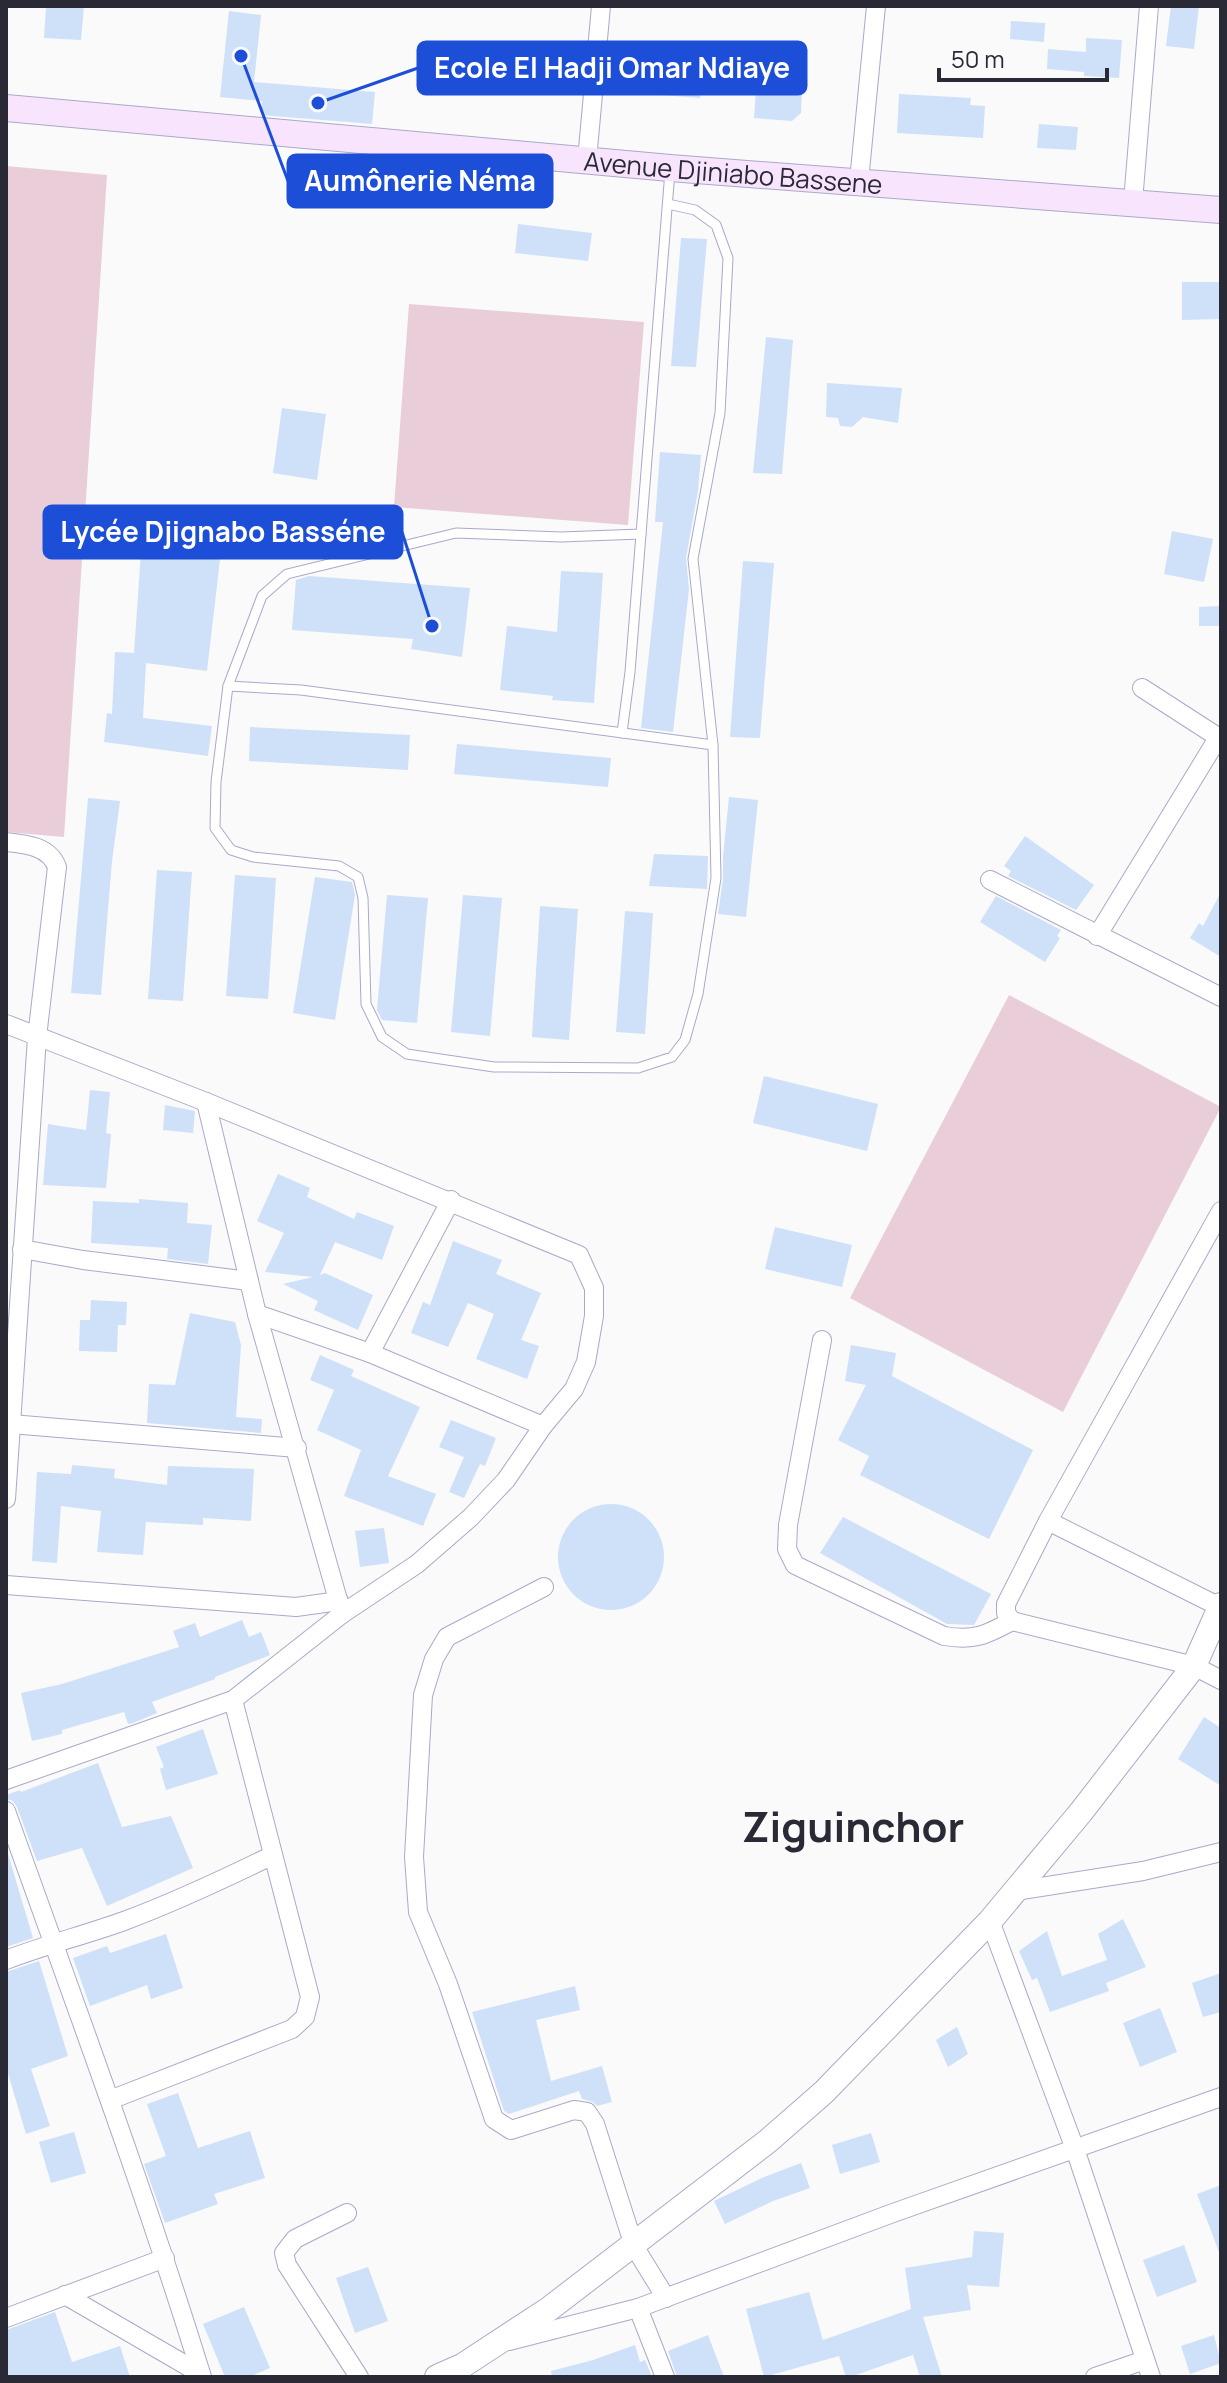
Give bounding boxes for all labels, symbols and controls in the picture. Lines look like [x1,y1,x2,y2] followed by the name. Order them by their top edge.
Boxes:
[939,32,1107,82] scale bar
[418,42,806,94] callout: Ecole El Hadji Omar Ndiaye
[951,42,1005,75] text: 50 m
[434,48,790,86] text: Ecole El Hadji Omar Ndiaye
[582,142,884,202] street label: Avenue Djiniabo Bassene
[288,155,552,207] callout: Aumônerie Néma
[304,161,536,199] text: Aumônerie Néma
[44,506,402,558] callout: Lycée Djignabo Basséne
[60,512,386,550] text: Lycée Djignabo Basséne
[742,1797,964,1855] district label: Ziguinchor

